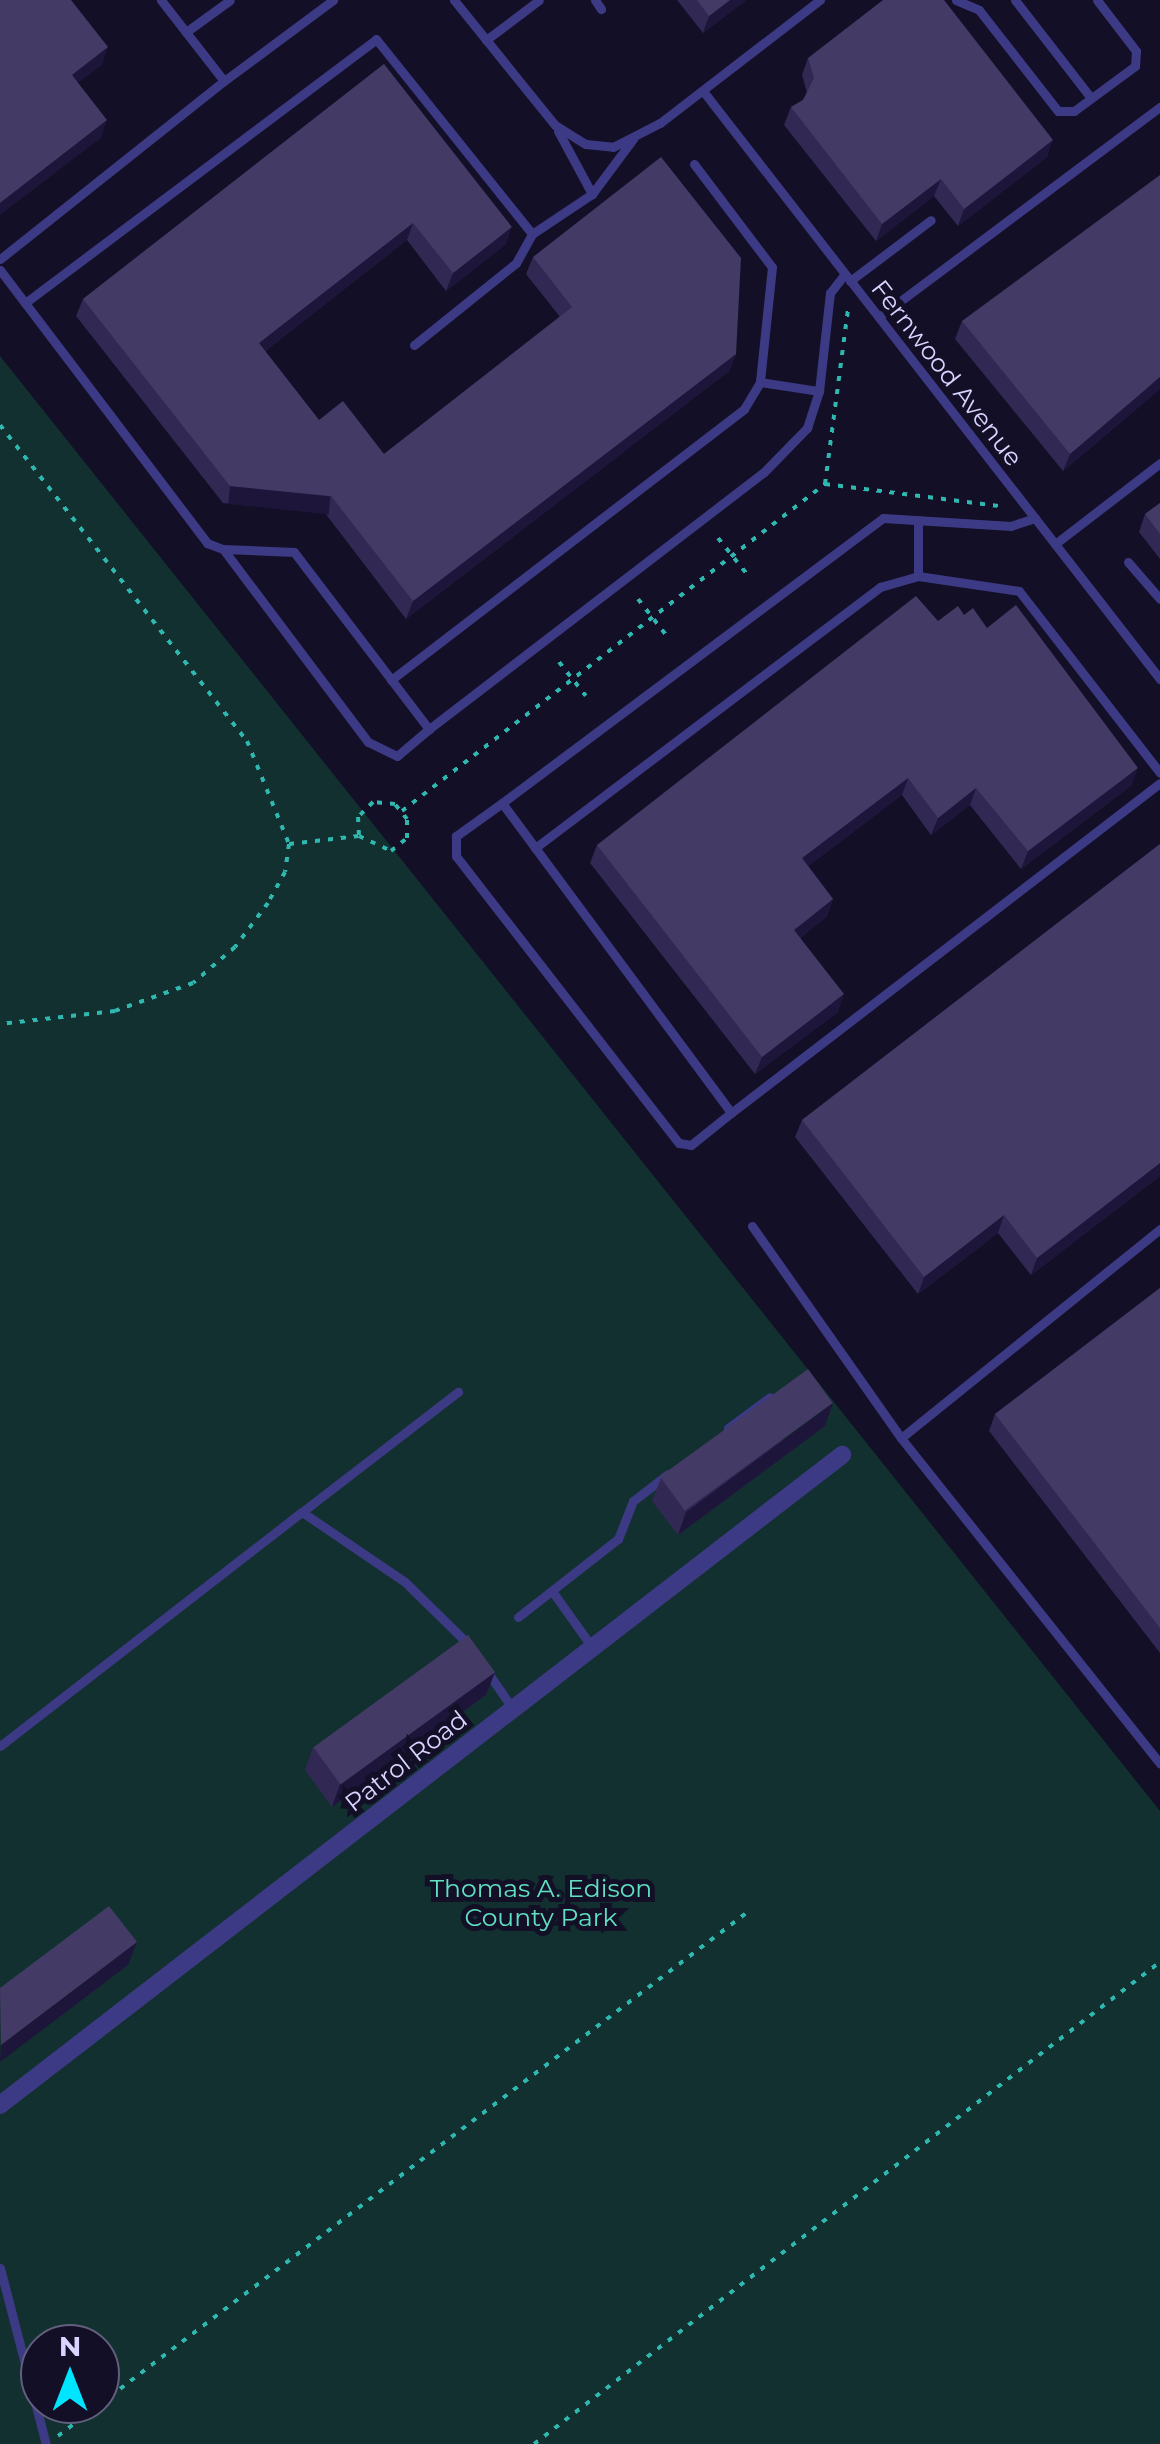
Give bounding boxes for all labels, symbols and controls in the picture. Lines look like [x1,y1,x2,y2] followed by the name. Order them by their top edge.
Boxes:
[865,274,1029,472] street label: Fernwood Avenue
[339,1704,473,1818] street label: Patrol Road
[430,1874,652,1933] park label: Thomas A. Edison County Park
[20,2324,120,2424] north arrow
[59,2329,81,2363] text: N

